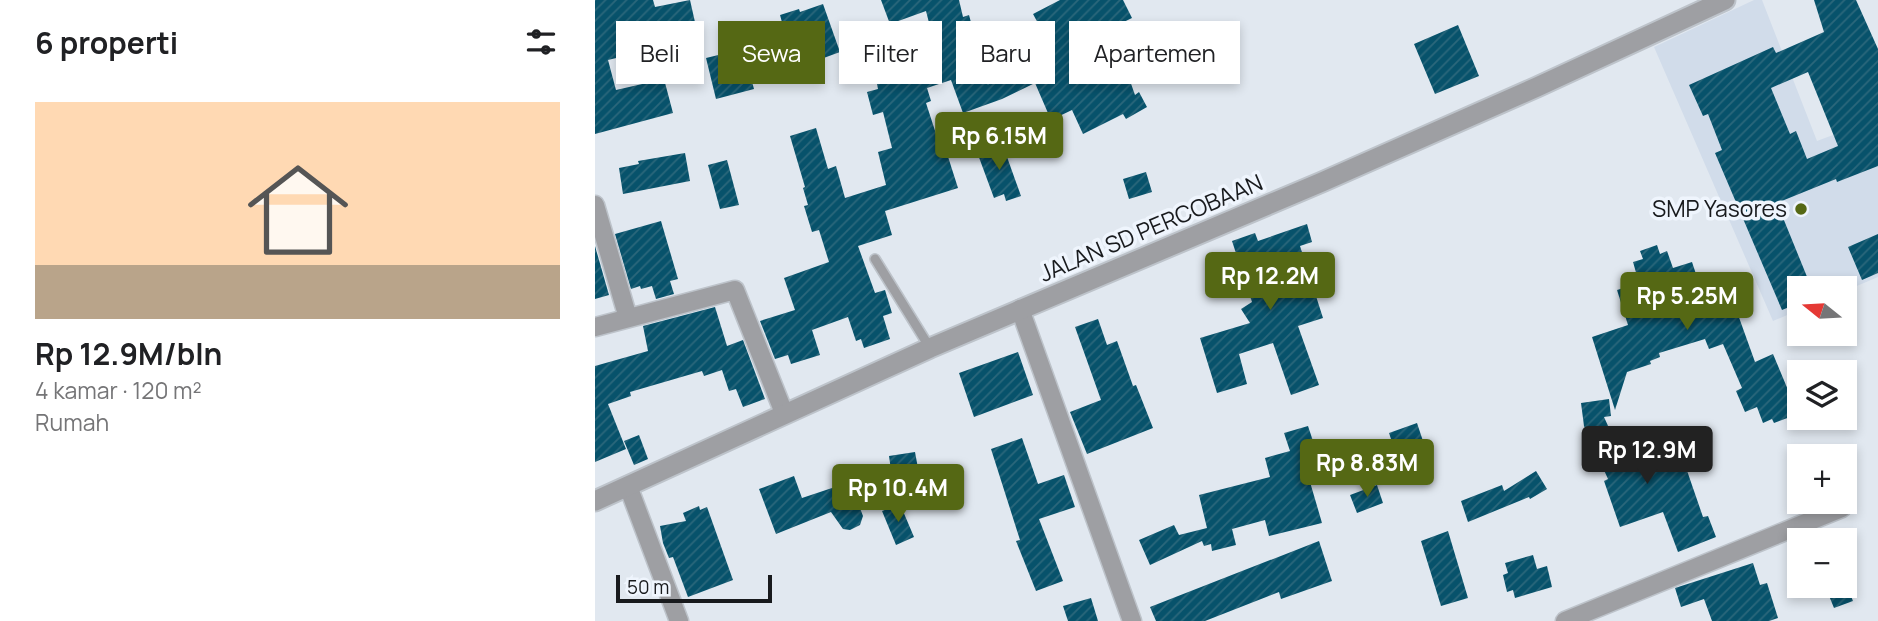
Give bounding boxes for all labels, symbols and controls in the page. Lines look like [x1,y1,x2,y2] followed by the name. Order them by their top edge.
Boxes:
[616,21,704,84] chip: Beli
[718,21,825,84] chip: Sewa
[839,21,942,84] chip: Filter
[956,21,1055,84] chip: Baru
[1069,21,1240,84] chip: Apartemen
[35,22,178,63] text: 6 properti
[522,23,560,61] icon: filters
[927,113,1071,172] pin: Rp 6.15M
[951,119,1047,151] text: Rp 6.15M
[235,147,361,273] icon: home
[1034,165,1267,289] street label: JALAN SD PERCOBAAN
[1652,192,1787,224] place label: SMP Yasores
[1793,201,1809,217] marker: SMP Yasores
[1198,252,1342,312] pin: Rp 12.2M
[1221,259,1319,291] text: Rp 12.2M
[1615,272,1759,332] pin: Rp 5.25M
[1787,276,1857,346] north arrow
[1787,276,1857,598] map controls
[1636,279,1738,311] text: Rp 5.25M
[35,333,222,374] text: Rp 12.9M/bln
[1787,360,1857,430] button: layers
[35,374,202,406] text: 4 kamar · 120 m²
[35,406,109,438] text: Rumah
[1575,426,1719,486] pin: Rp 12.9M
[1598,433,1696,465] text: Rp 12.9M
[1295,440,1439,499] pin: Rp 8.83M
[1787,444,1857,514] button: +
[1316,446,1418,478] text: Rp 8.83M
[826,464,970,524] pin: Rp 10.4M
[848,471,948,503] text: Rp 10.4M
[1787,528,1857,598] button: −
[616,572,772,604] scale bar
[627,574,669,600] text: 50 m

